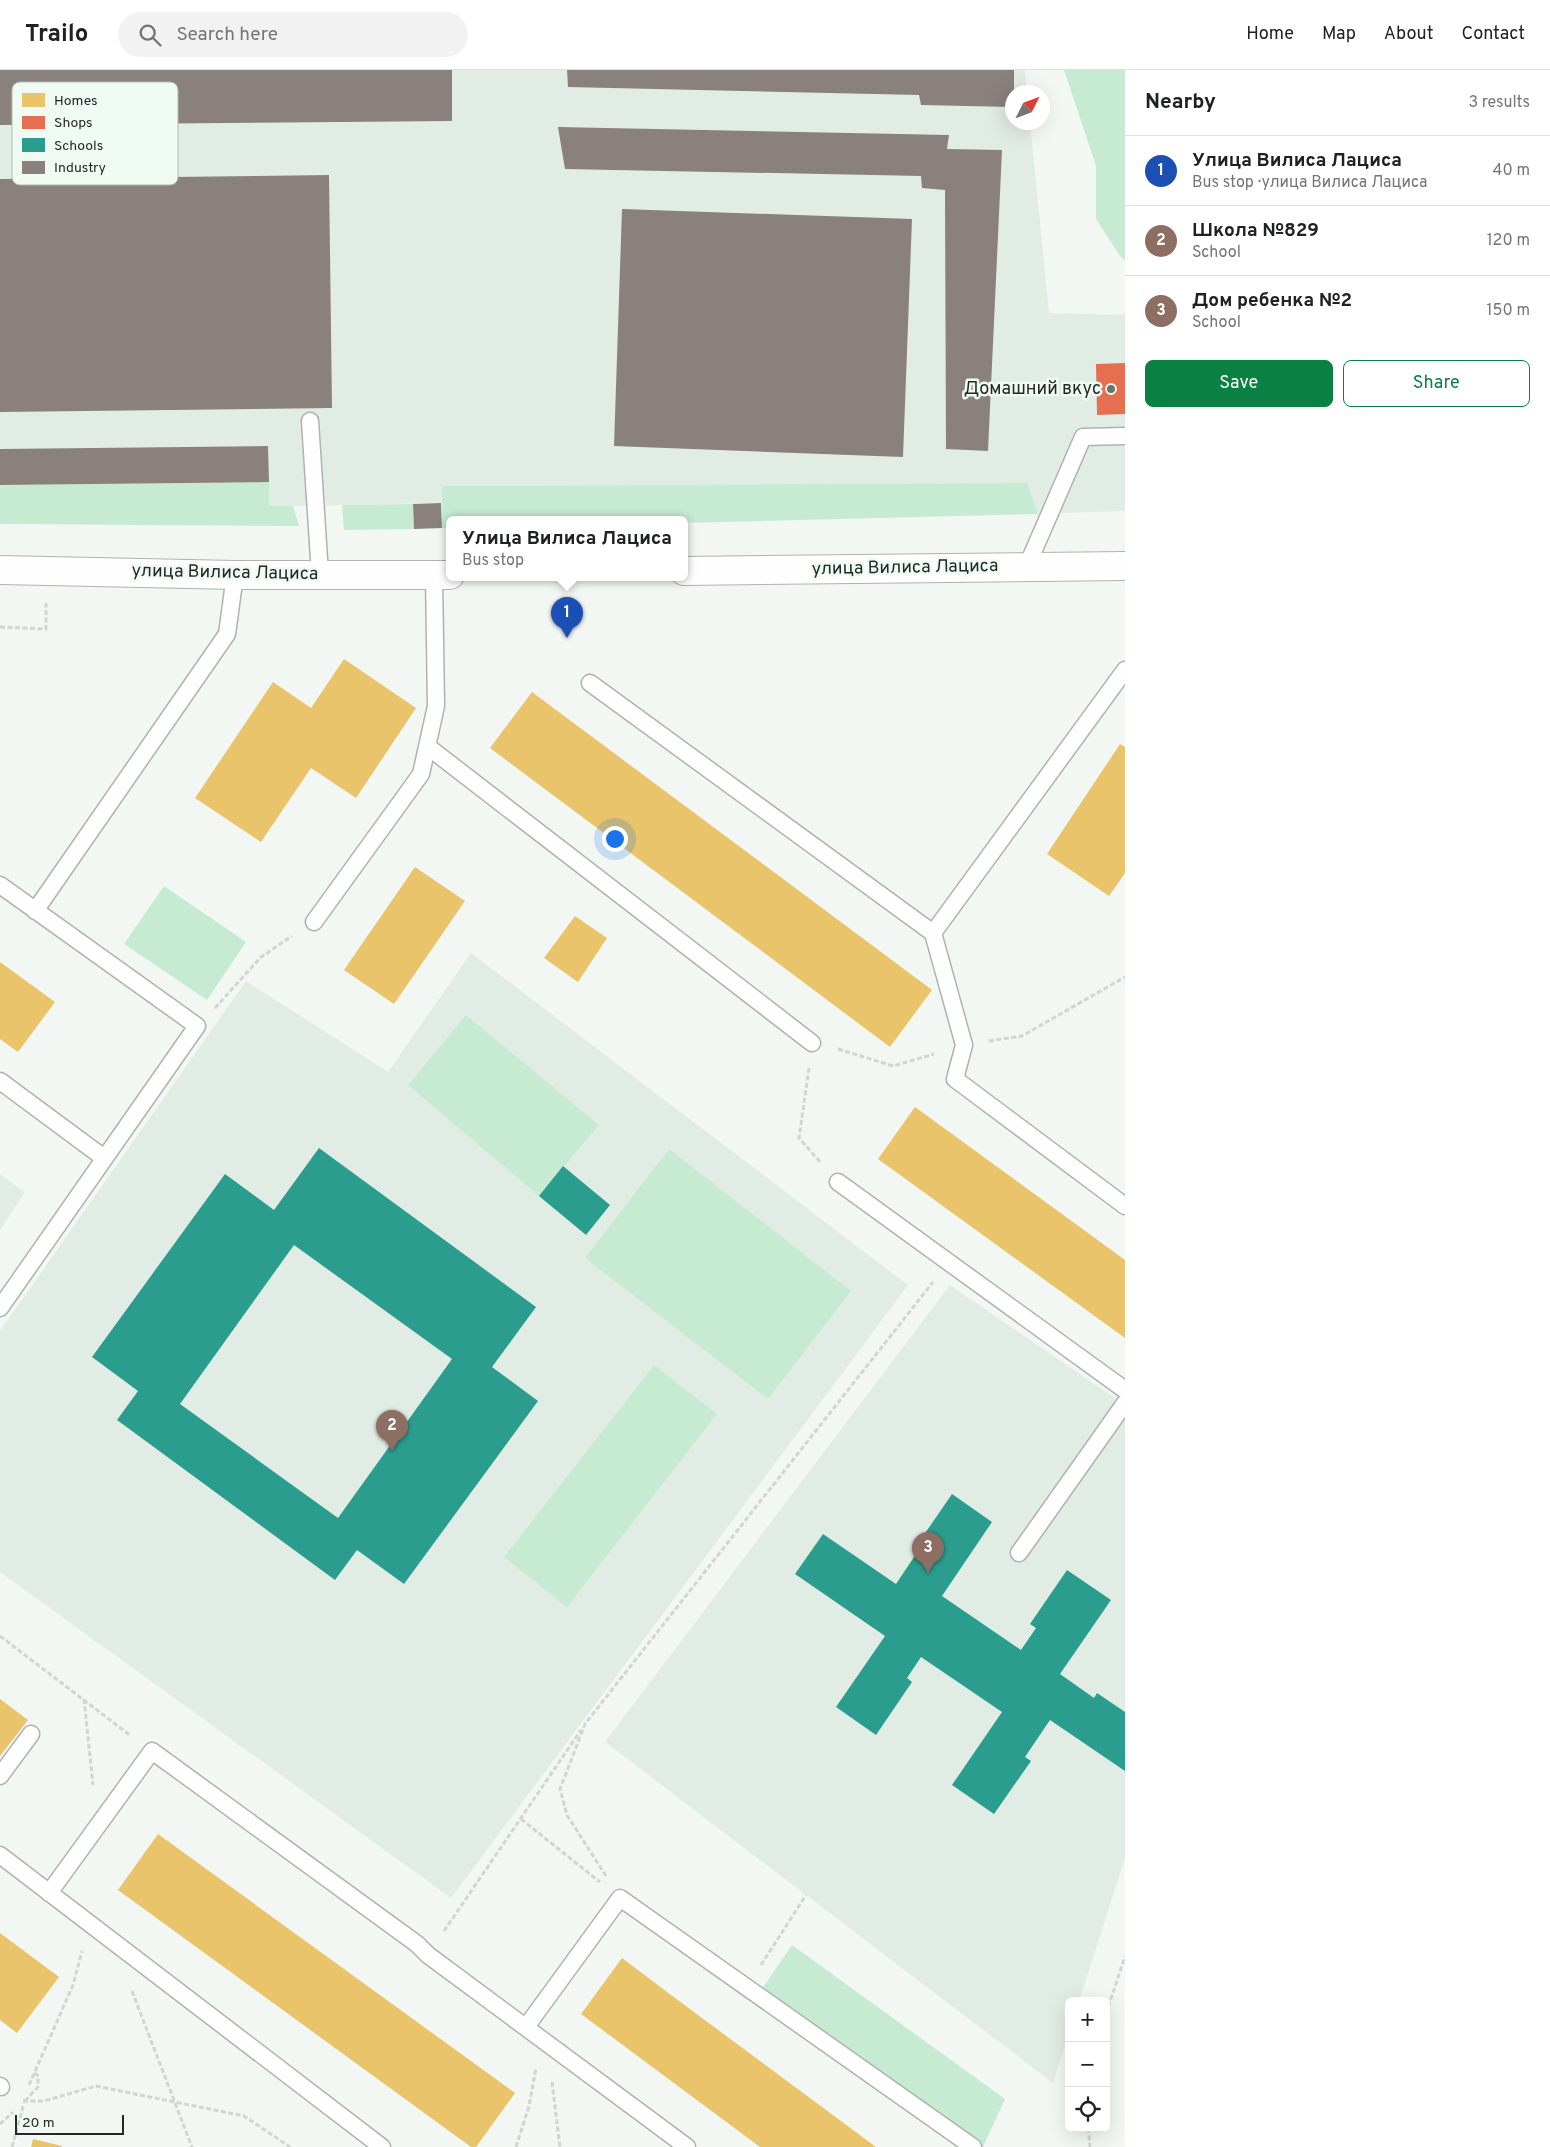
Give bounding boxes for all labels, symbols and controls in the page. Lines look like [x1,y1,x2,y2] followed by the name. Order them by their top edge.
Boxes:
[118,12,468,57] search box
[25,20,88,50] text: Trailo
[136,21,164,49] icon: search
[176,23,278,47] text: Search here
[1246,23,1294,46] text: Home
[1322,23,1356,46] text: Map
[1384,23,1433,46] text: About
[1461,23,1525,46] text: Contact
[12,82,178,185] legend
[1005,85,1050,130] north arrow
[1145,89,1216,116] text: Nearby
[54,93,98,110] text: Homes
[1468,93,1530,113] text: 3 results
[54,115,93,132] text: Shops
[54,138,103,155] text: Schools
[1192,149,1402,173] text: Улица Вилиса Лациса
[54,160,106,177] text: Industry
[1158,161,1164,181] text: 1
[1492,161,1530,181] text: 40 m
[1192,173,1427,193] text: Bus stop · улица Вилиса Лациса
[1192,219,1319,243] text: Школа №829
[1156,231,1166,251] text: 2
[1487,231,1530,251] text: 120 m
[1192,243,1241,263] text: School
[1192,289,1352,313] text: Дом ребенка №2
[1156,301,1166,321] text: 3
[1487,301,1530,321] text: 150 m
[1192,313,1241,333] text: School
[1145,360,1333,407] button: Save
[1343,360,1530,407] button: Share
[964,378,1101,401] place label: Домашний вкус
[1105,383,1117,395] marker: Домашний вкус
[446,516,688,581] popup
[462,527,672,551] text: Улица Вилиса Лациса
[462,551,524,571] text: Bus stop
[811,555,999,581] street label: улица Вилиса Лациса
[131,560,319,586] street label: улица Вилиса Лациса
[551,597,583,638] pin: 1
[602,826,628,852] your location
[376,1410,408,1451] pin: 2
[912,1532,944,1573] pin: 3
[1065,1997,1110,2132] map controls
[1065,1997,1110,2042] button: +
[1065,2042,1110,2087] button: −
[1065,2087,1110,2132] button: locate
[15,2112,124,2135] scale bar
[22,2115,55,2132] text: 20 m

